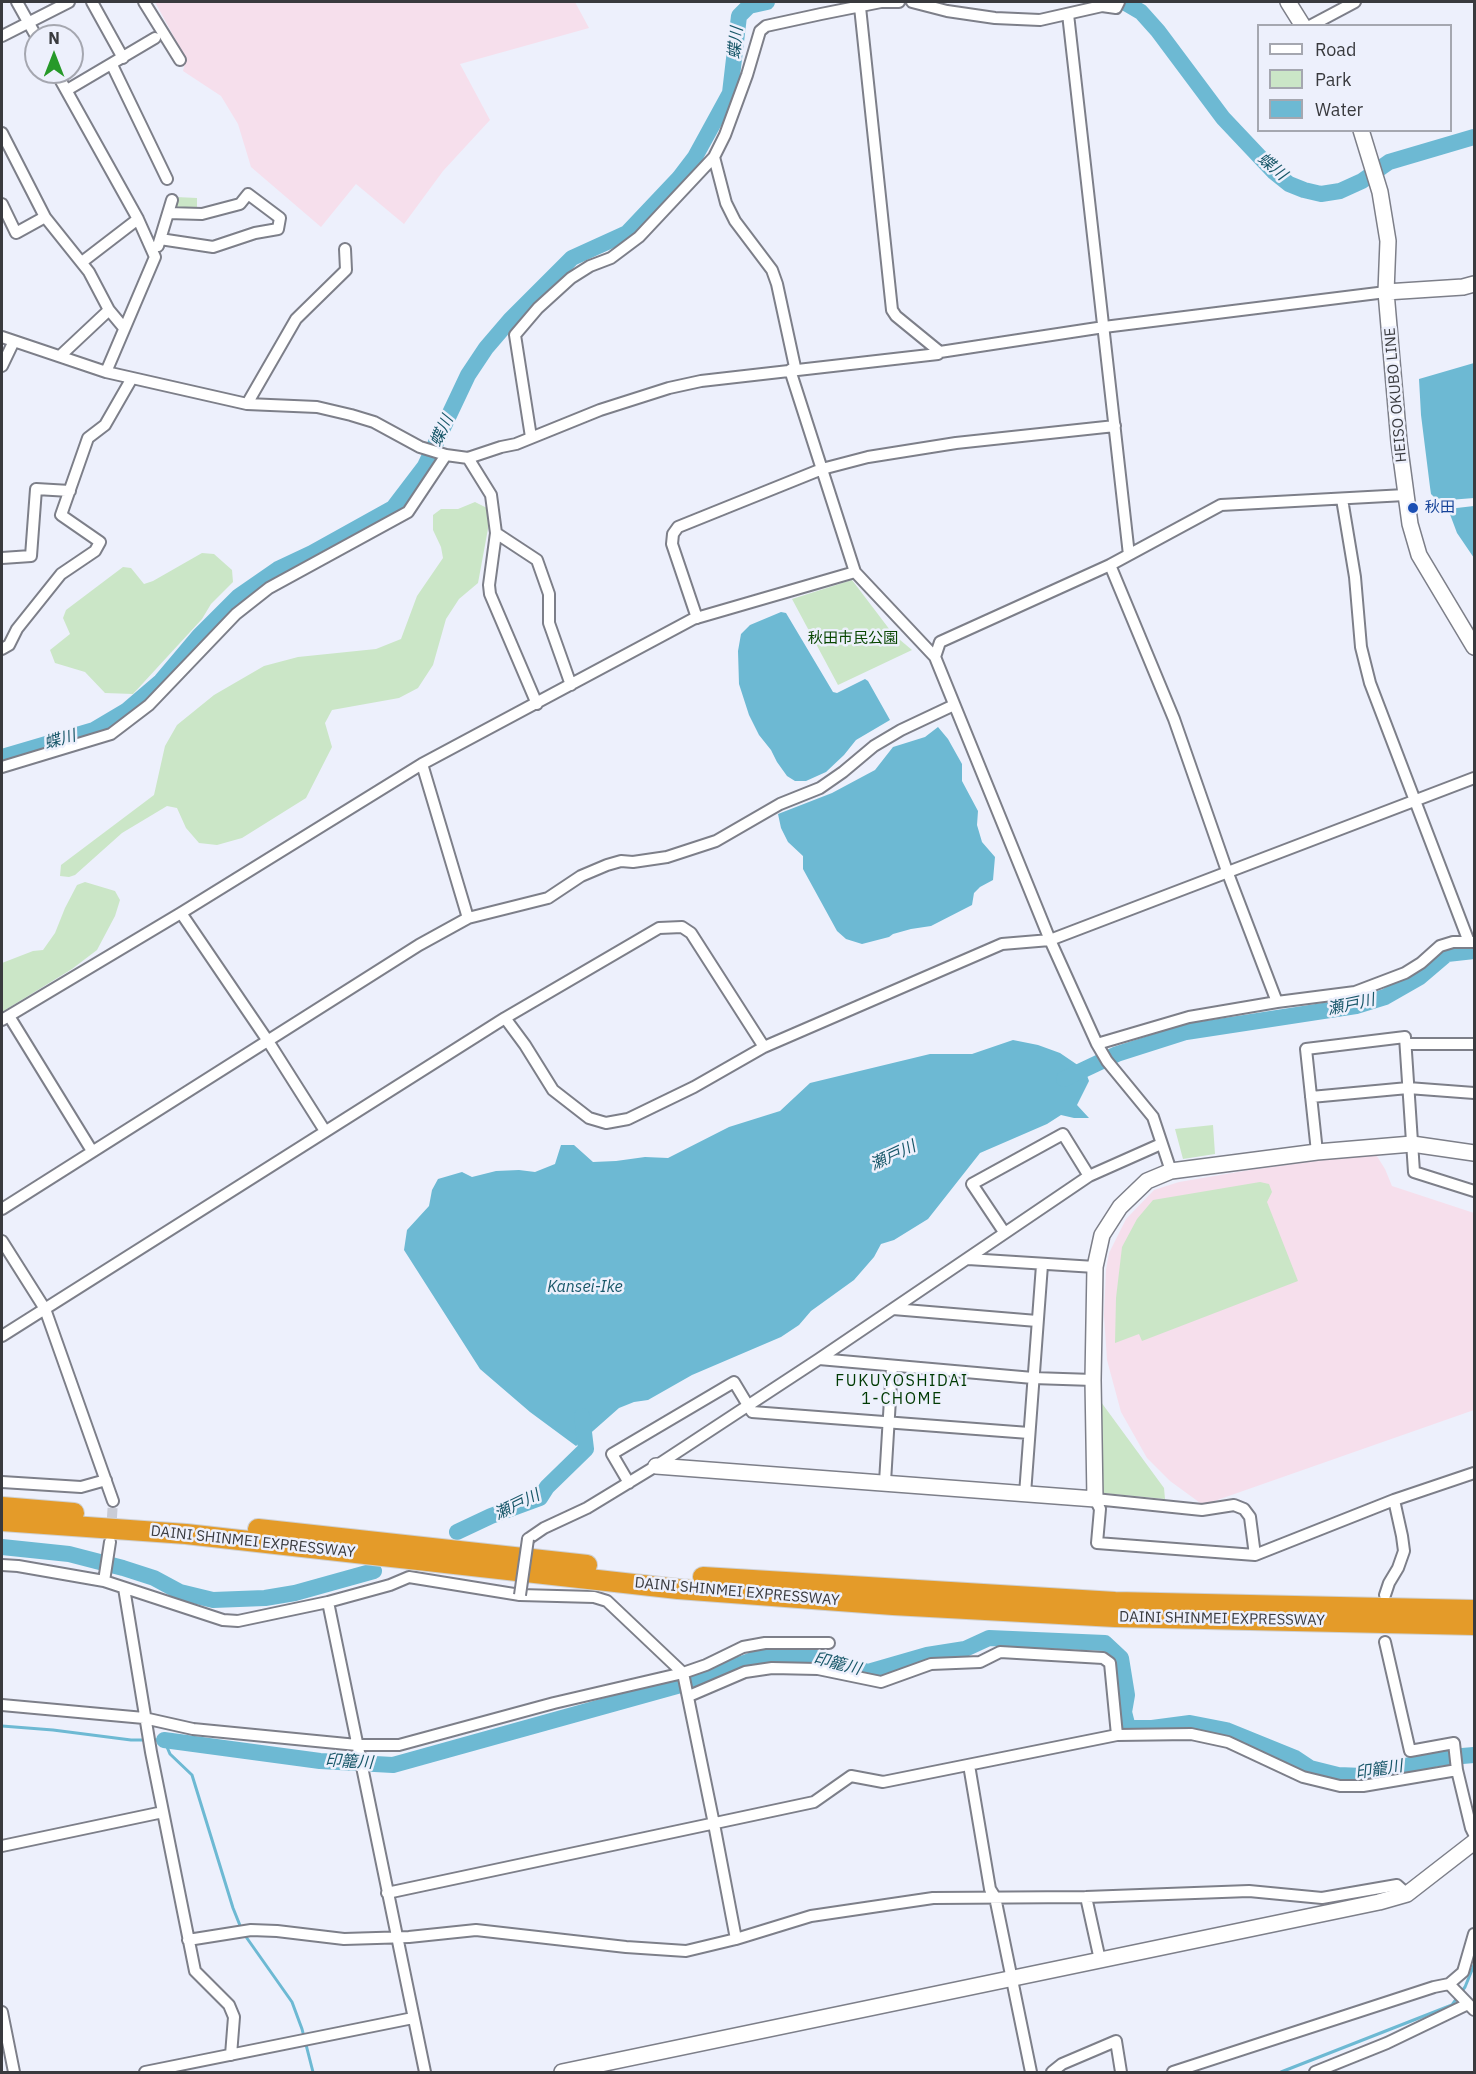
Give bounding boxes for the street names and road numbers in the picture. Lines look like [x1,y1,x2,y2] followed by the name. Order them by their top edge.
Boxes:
[1381,327,1411,463] street label: HEISO OKUBO LINE
[150,1522,356,1562] street label: DAINI SHINMEI EXPRESSWAY
[634,1574,840,1610] street label: DAINI SHINMEI EXPRESSWAY
[1119,1608,1325,1630] street label: DAINI SHINMEI EXPRESSWAY

